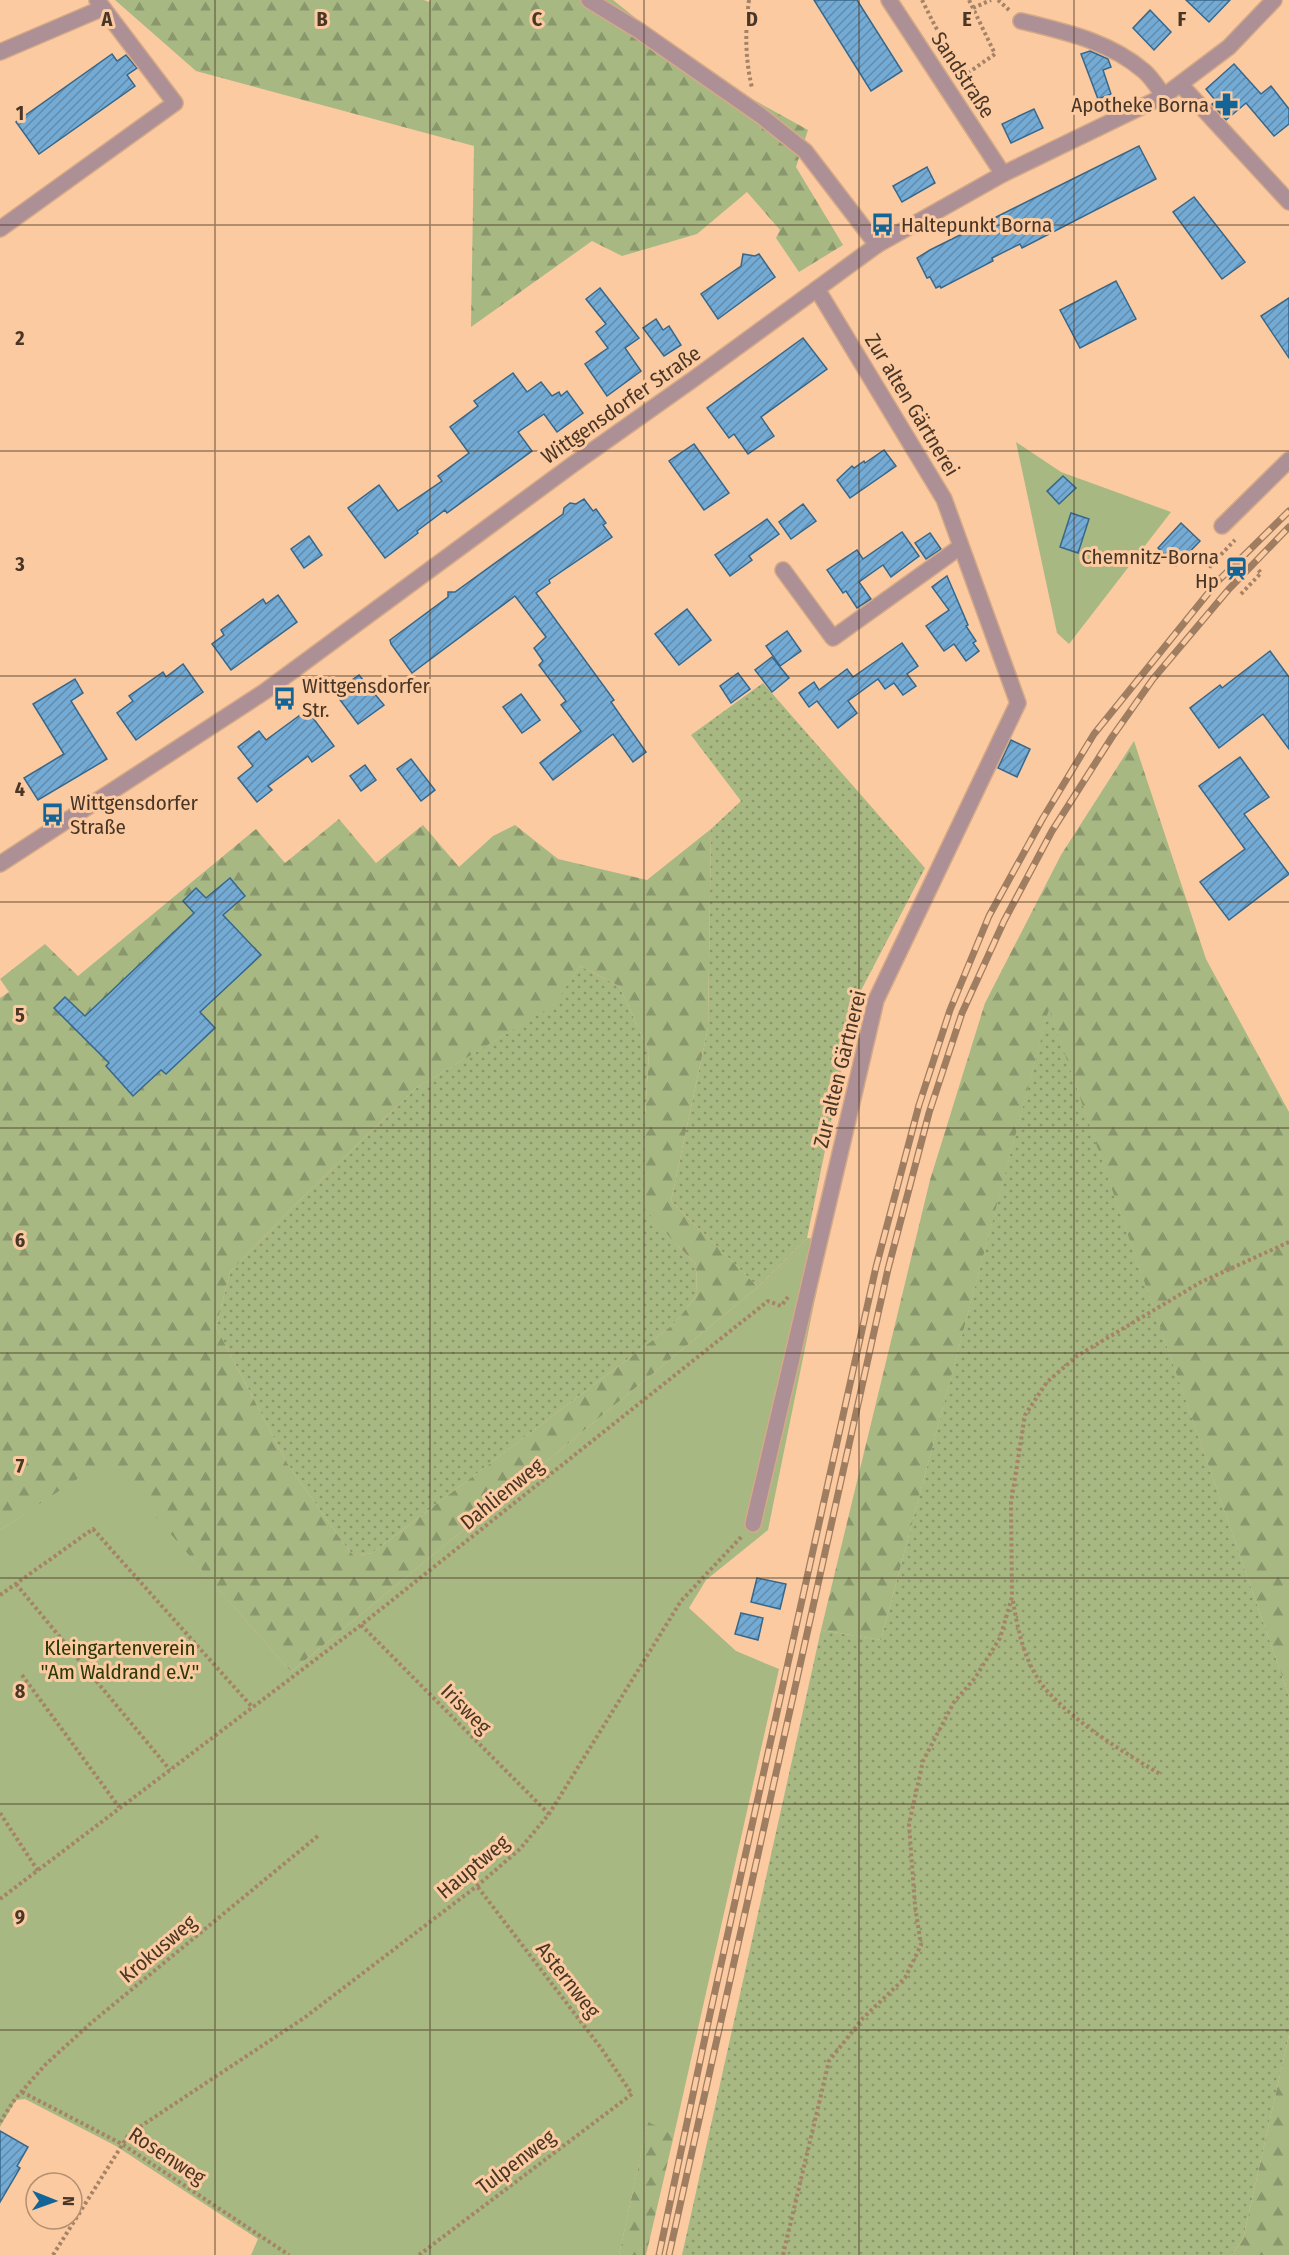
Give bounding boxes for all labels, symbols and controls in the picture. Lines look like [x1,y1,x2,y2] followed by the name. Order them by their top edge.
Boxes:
[101,7,114,31] text: A
[316,7,328,31] text: B
[532,7,543,31] text: C
[746,7,758,31] text: D
[962,7,972,31] text: E
[1178,7,1187,31] text: F
[926,27,1000,123] street label: Sandstraße
[1071,92,1209,118] place label: Apotheke Borna
[1214,92,1240,118] pharmacy icon: Apotheke Borna
[16,101,24,125] text: 1
[870,212,896,238] bus stop icon: Haltepunkt Borna
[901,212,1052,238] place label: Haltepunkt Borna
[14,326,25,350] text: 2
[859,329,965,481] street label: Zur alten Gärtnerei
[536,340,706,470] street label: Wittgensdorfer Straße
[1081,544,1219,594] place label: Chemnitz-Borna Hp
[14,552,25,576] text: 3
[1224,556,1250,582] station icon: Chemnitz-Borna Hp
[302,673,431,723] place label: Wittgensdorfer Str.
[271,685,297,711] bus stop icon: Wittgensdorfer Str.
[15,777,25,801] text: 4
[70,790,199,840] place label: Wittgensdorfer Straße
[39,802,65,828] bus stop icon: Wittgensdorfer Straße
[808,987,872,1151] street label: Zur alten Gärtnerei
[15,1003,25,1027] text: 5
[15,1228,25,1252] text: 6
[455,1452,549,1535] street label: Dahlienweg
[16,1454,25,1478] text: 7
[40,1635,200,1685] park label: Kleingartenverein "Am Waldrand e.V."
[435,1678,497,1740] street label: Irisweg
[15,1679,26,1703] text: 8
[432,1829,514,1905] street label: Hauptweg
[15,1905,25,1929] text: 9
[114,1909,202,1989] street label: Krokusweg
[530,1937,606,2023] street label: Asternweg
[124,2122,210,2191] street label: Rosenweg
[471,2124,561,2200] street label: Tulpenweg
[24,2171,84,2231] north arrow
[59,2196,78,2206] text: N

